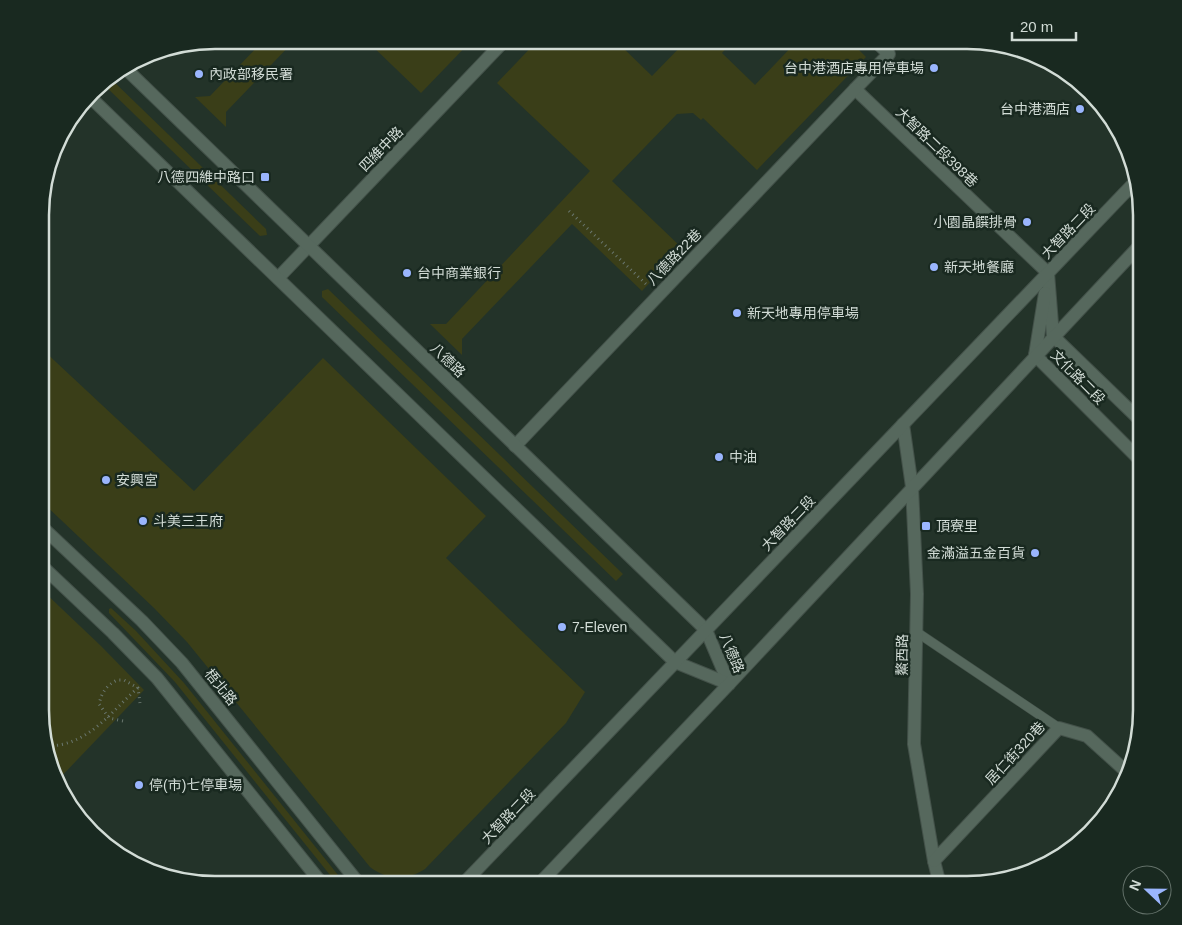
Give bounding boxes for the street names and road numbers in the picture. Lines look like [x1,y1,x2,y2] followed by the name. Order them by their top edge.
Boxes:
[893,104,981,190] street label: 大智路二段398巷
[356,123,406,175] street label: 四維中路
[1038,200,1098,262] street label: 大智路二段
[643,226,705,288] street label: 八德路22巷
[427,340,469,380] street label: 八德路
[1048,347,1108,407] street label: 文化路二段
[758,492,818,554] street label: 大智路二段
[717,631,747,675] street label: 八德路
[894,634,910,676] street label: 鰲西路
[202,666,240,708] street label: 梧北路
[982,719,1048,787] street label: 居仁街320巷
[478,785,538,847] street label: 大智路二段

